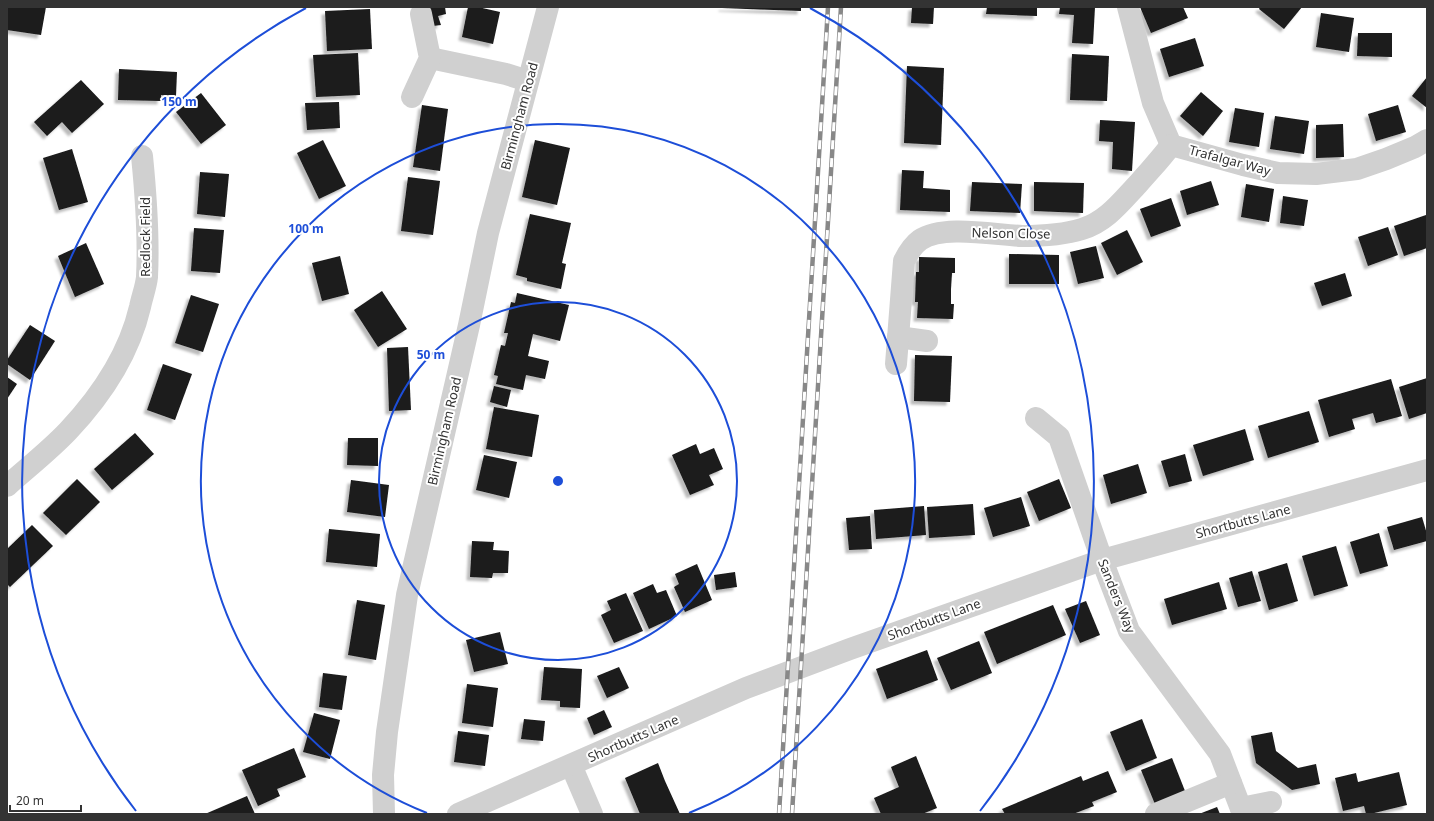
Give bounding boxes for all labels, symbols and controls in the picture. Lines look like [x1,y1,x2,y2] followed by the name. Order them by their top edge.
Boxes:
[496,60,542,172] street label: Birmingham Road
[161,93,197,110] text: 150 m
[1187,140,1273,180] street label: Trafalgar Way
[136,197,154,277] street label: Redlock Field
[288,220,324,237] text: 100 m
[971,223,1051,243] street label: Nelson Close
[417,346,445,363] text: 50 m
[423,375,465,487] street label: Birmingham Road
[551,474,565,488] centre of rings
[1194,500,1292,542] street label: Shortbutts Lane
[1094,556,1140,636] street label: Sanders Way
[885,594,983,644] street label: Shortbutts Lane
[585,710,681,766] street label: Shortbutts Lane
[10,787,81,813] scale bar
[16,792,44,809] text: 20 m

